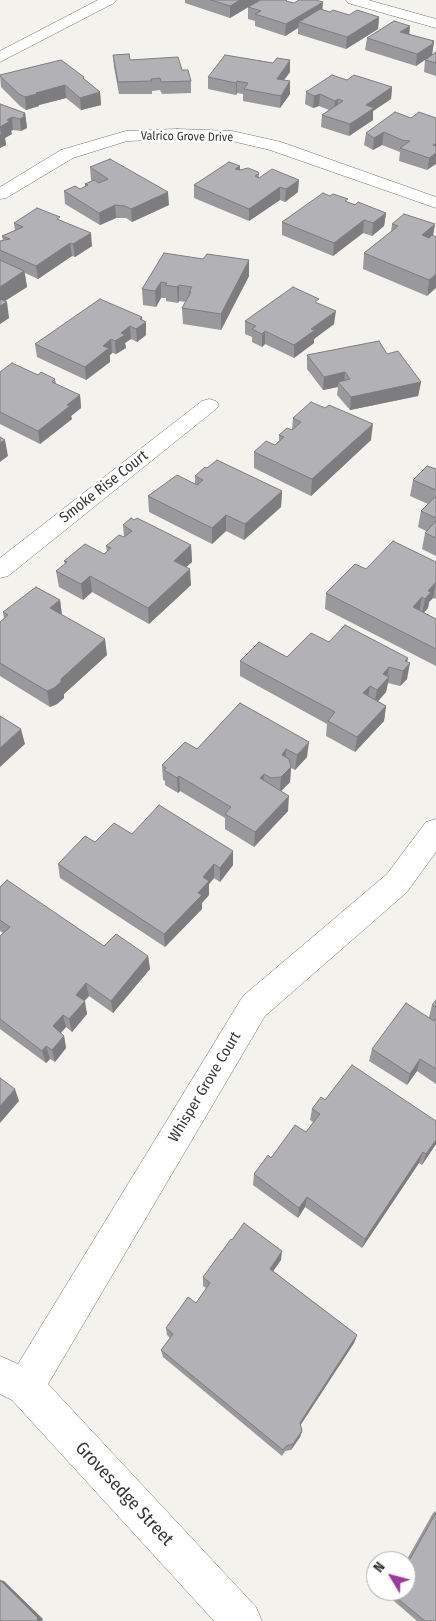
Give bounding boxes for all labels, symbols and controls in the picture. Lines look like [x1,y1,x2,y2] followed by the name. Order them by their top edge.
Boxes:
[141,129,233,145] street label: Valrico Grove Drive
[56,447,152,527] street label: Smoke Rise Court
[165,1029,245,1145] street label: Whisper Grove Court
[70,1438,178,1550] street label: Grovesedge Street
[366,1551,416,1601] north arrow
[370,1559,389,1576] text: N

